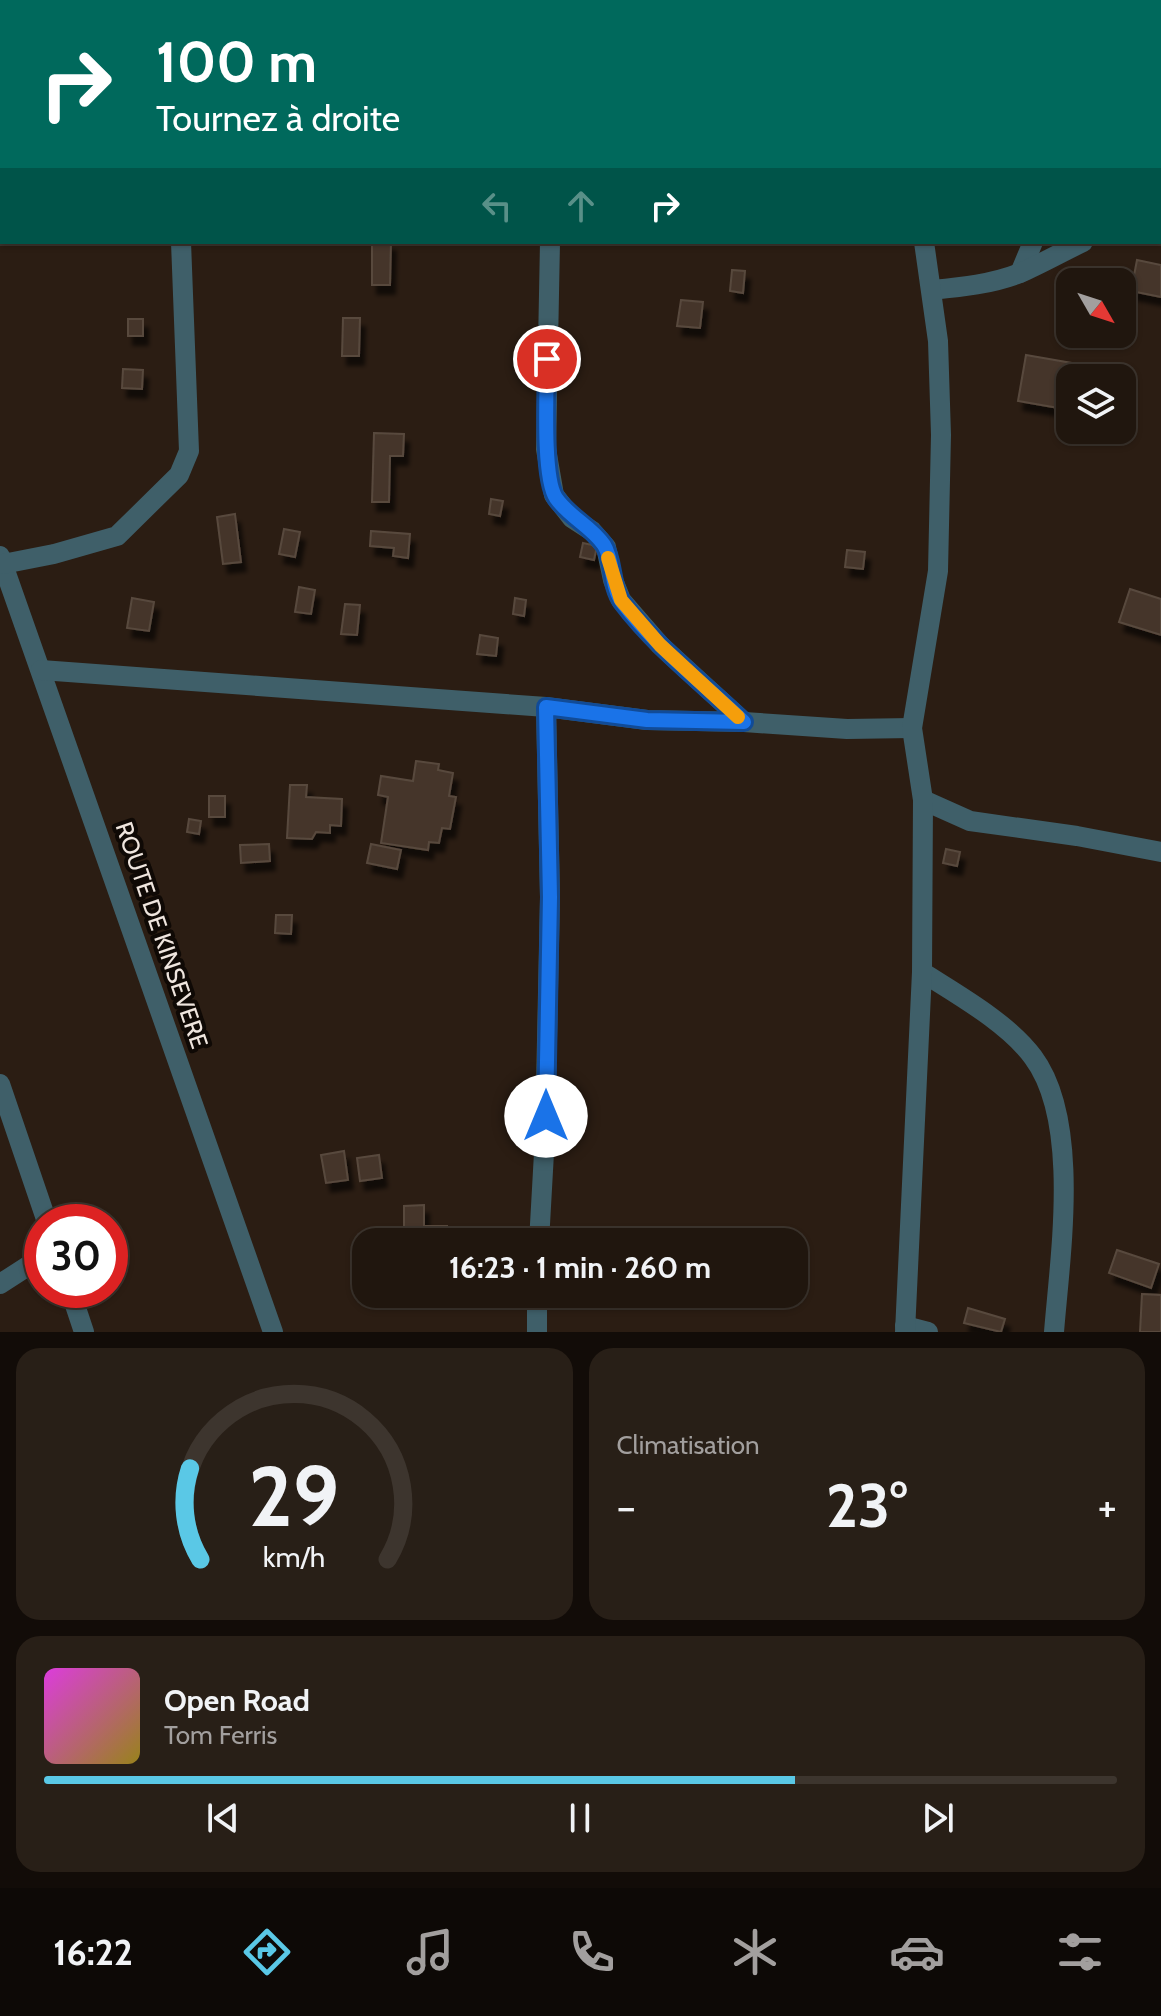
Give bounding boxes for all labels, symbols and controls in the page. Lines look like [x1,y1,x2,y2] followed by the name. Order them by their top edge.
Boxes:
[156,28,317,96] text: 100 m
[24,32,128,136] icon: right
[156,96,400,140] text: Tournez à droite
[475,184,519,228] icon: left
[559,184,603,228] icon: ahead
[643,184,687,228] icon: right
[1056,268,1136,348] north arrow
[1056,268,1136,444] map controls
[513,325,581,393] pin
[525,337,569,381] icon: arrive
[1056,364,1136,444] button: layers
[110,818,214,1052] street label: ROUTE DE KINSEVERE
[504,1074,588,1158] position arrow
[24,1204,128,1308] speed limit sign: 30
[449,1249,711,1286] text: 16:23 · 1 min · 260 m
[617,1429,760,1461] text: Climatisation
[249,1446,340,1547] text: 29
[826,1469,907,1542] text: 23°
[617,1480,636,1533] text: −
[1098,1480,1117,1533] text: +
[263,1539,326,1574] text: km/h
[164,1682,310,1719] text: Open Road
[164,1719,277,1751] text: Tom Ferris
[201,1796,245,1840] icon: previous
[558,1796,602,1840] icon: pause
[916,1796,960,1840] icon: next
[239,1924,295,1980] icon: directions
[402,1924,458,1980] icon: music
[564,1924,620,1980] icon: phone
[727,1924,783,1980] icon: climate
[889,1924,945,1980] icon: car
[1052,1924,1108,1980] icon: filters
[53,1930,133,1974] text: 16:22

